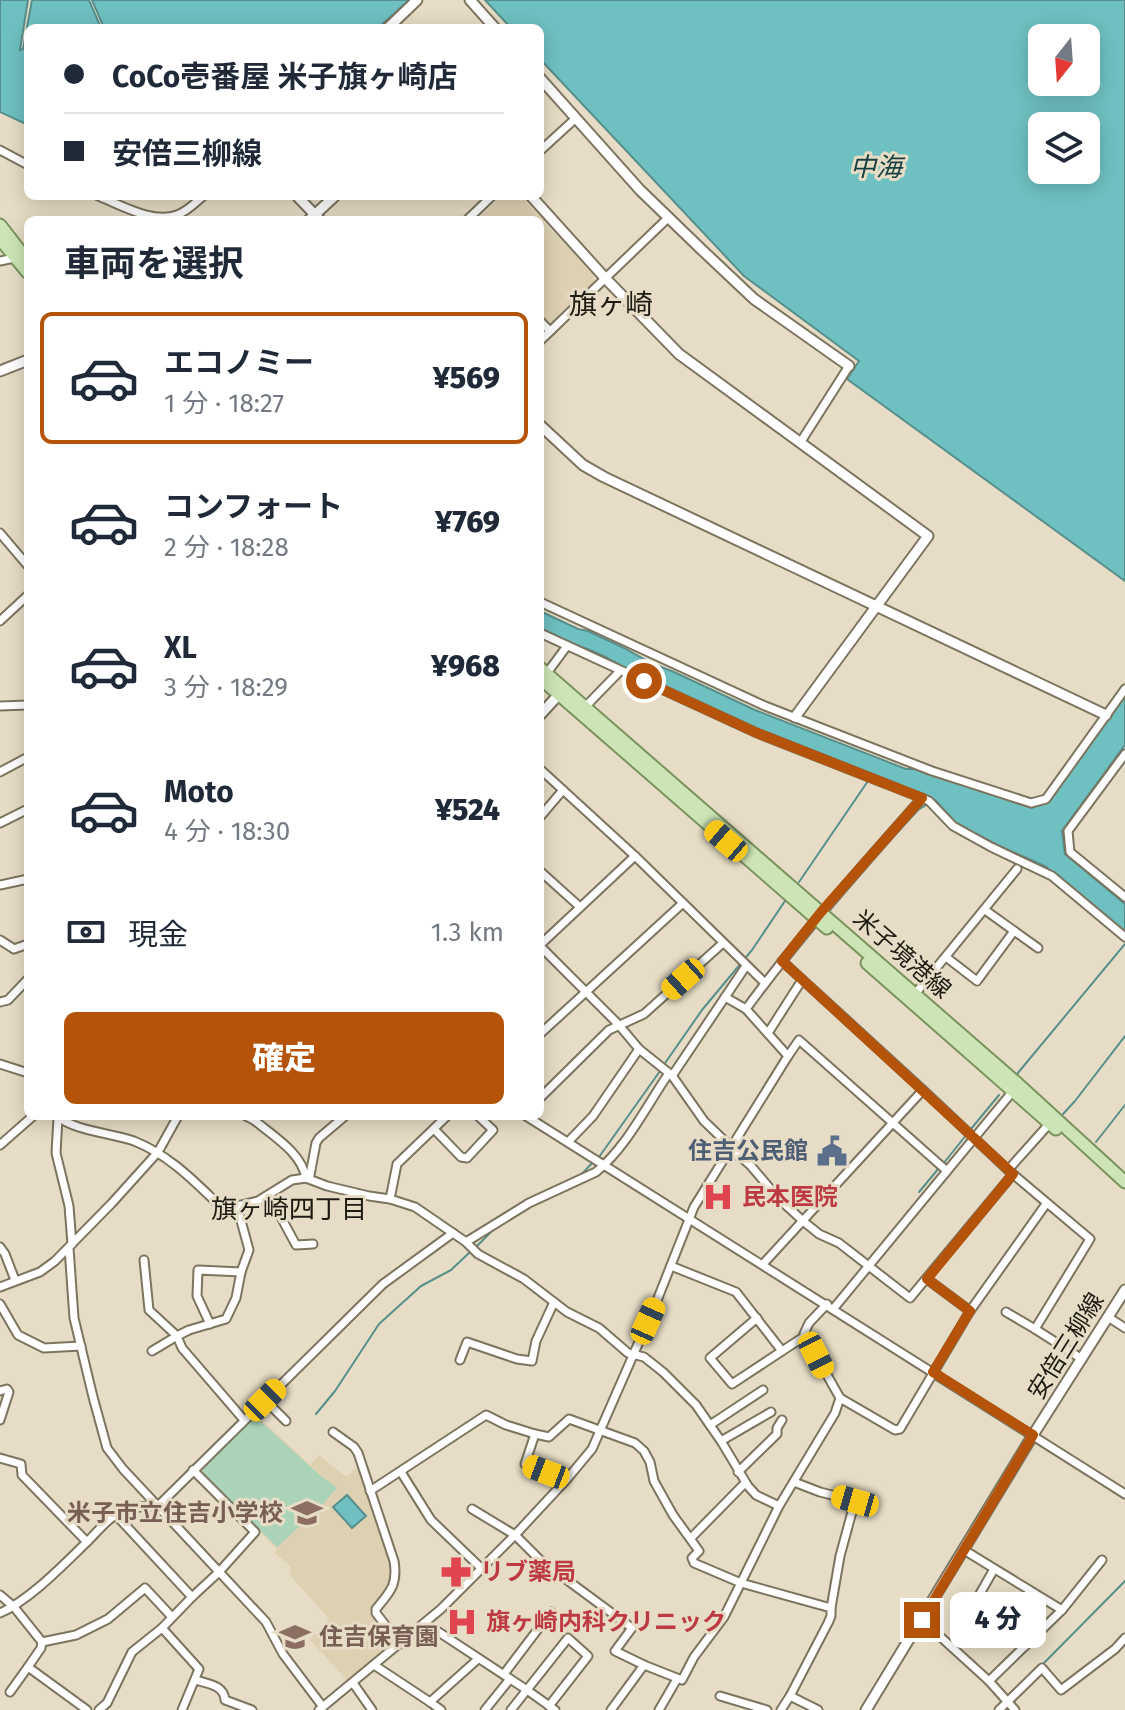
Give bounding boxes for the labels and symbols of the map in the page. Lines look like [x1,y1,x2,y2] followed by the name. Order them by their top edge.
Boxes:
[1028,24,1100,96] north arrow
[850,152,906,183] water label: 中海
[569,288,653,321] district label: 旗ヶ崎
[626,663,662,699] route start
[700,816,752,866] car
[848,904,956,1004] street label: 米子境港線
[657,954,709,1004] car
[815,1134,849,1168] public building icon: 住吉公民館
[688,1137,808,1165] place label: 住吉公民館
[701,1180,735,1214] hospital icon: 民本医院
[742,1183,838,1211] place label: 民本医院
[211,1194,367,1225] district label: 旗ヶ崎四丁目
[1022,1288,1110,1404] street label: 安倍三柳線
[627,1294,669,1348] car
[794,1328,838,1382] car
[240,1375,290,1425] car
[519,1452,573,1492] car
[829,1483,881,1519] car
[290,1496,324,1530] school or university icon: 米子市立住吉小学校
[67,1499,283,1527] place label: 米子市立住吉小学校
[439,1555,473,1589] pharmacy icon: リブ薬局
[480,1558,576,1586] place label: リブ薬局
[950,1592,1046,1648] callout: 4 分
[904,1602,940,1638] route end
[445,1605,479,1639] hospital icon: 旗ヶ崎内科クリニック
[486,1608,726,1636] place label: 旗ヶ崎内科クリニック
[278,1620,312,1654] school or university icon: 住吉保育園
[319,1623,439,1651] place label: 住吉保育園

